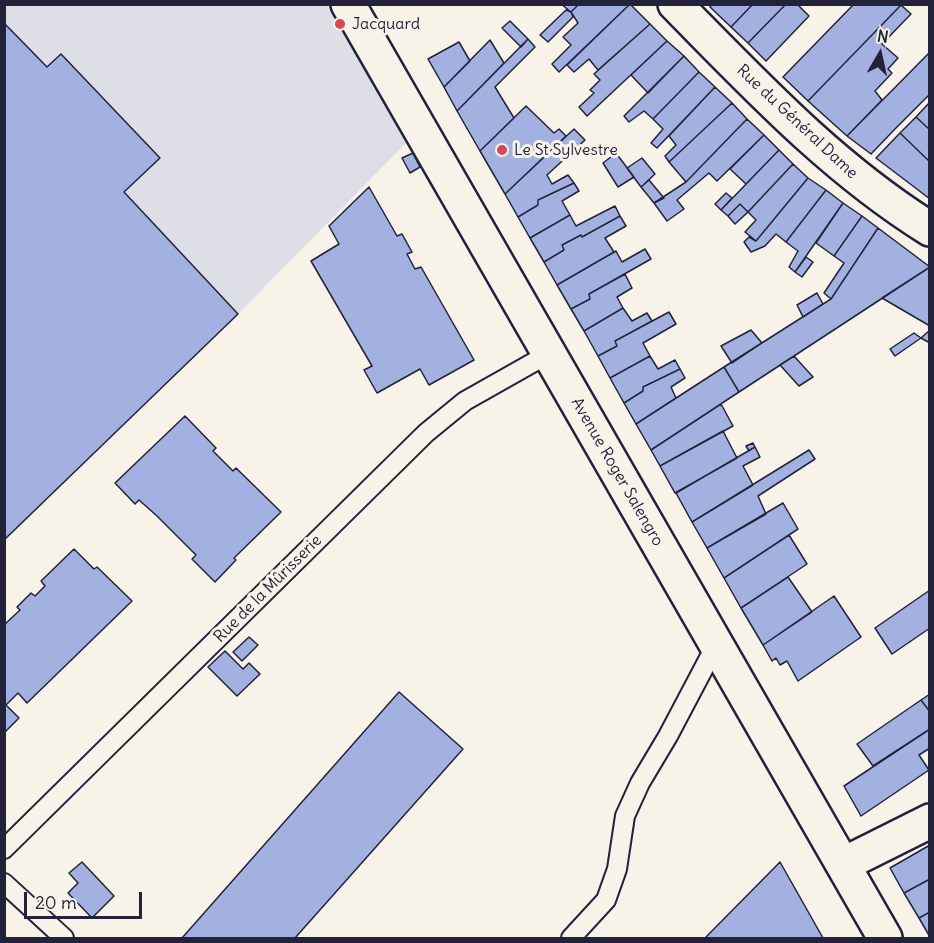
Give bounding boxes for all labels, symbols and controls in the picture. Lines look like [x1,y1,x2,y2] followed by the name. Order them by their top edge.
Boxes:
[352,14,420,34] place label: Jacquard
[333,17,347,31] marker: Jacquard
[850,24,910,84] north arrow
[876,25,890,47] text: N
[733,61,861,183] street label: Rue du Général Dame
[514,140,618,160] place label: Le St Sylvestre
[495,143,509,157] marker: Le St Sylvestre
[567,394,667,550] street label: Avenue Roger Salengro
[210,531,326,647] street label: Rue de la Mûrisserie
[27,880,146,918] scale bar
[35,891,77,914] text: 20 m

